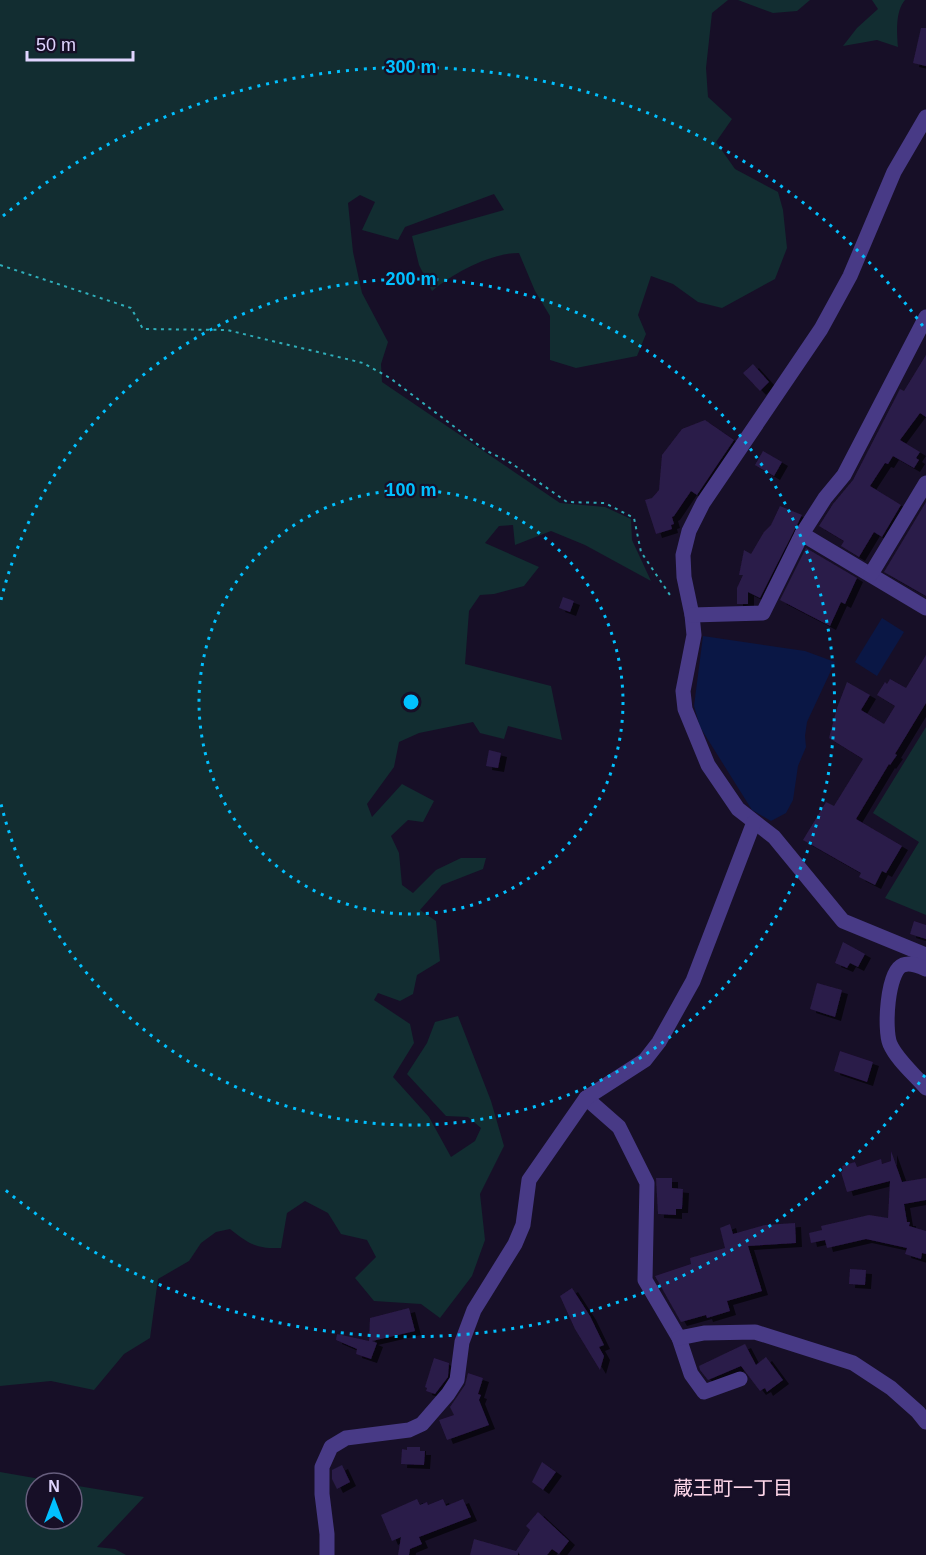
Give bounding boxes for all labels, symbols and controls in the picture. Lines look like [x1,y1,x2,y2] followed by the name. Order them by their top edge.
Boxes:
[27,24,134,62] scale bar
[36,35,76,55] text: 50 m
[385,57,437,77] text: 300 m
[385,269,437,289] text: 200 m
[385,480,437,500] text: 100 m
[401,692,421,712] centre of rings
[24,1471,84,1531] north arrow
[673,1477,793,1499] district label: 蔵王町一丁目
[48,1478,60,1495] text: N

